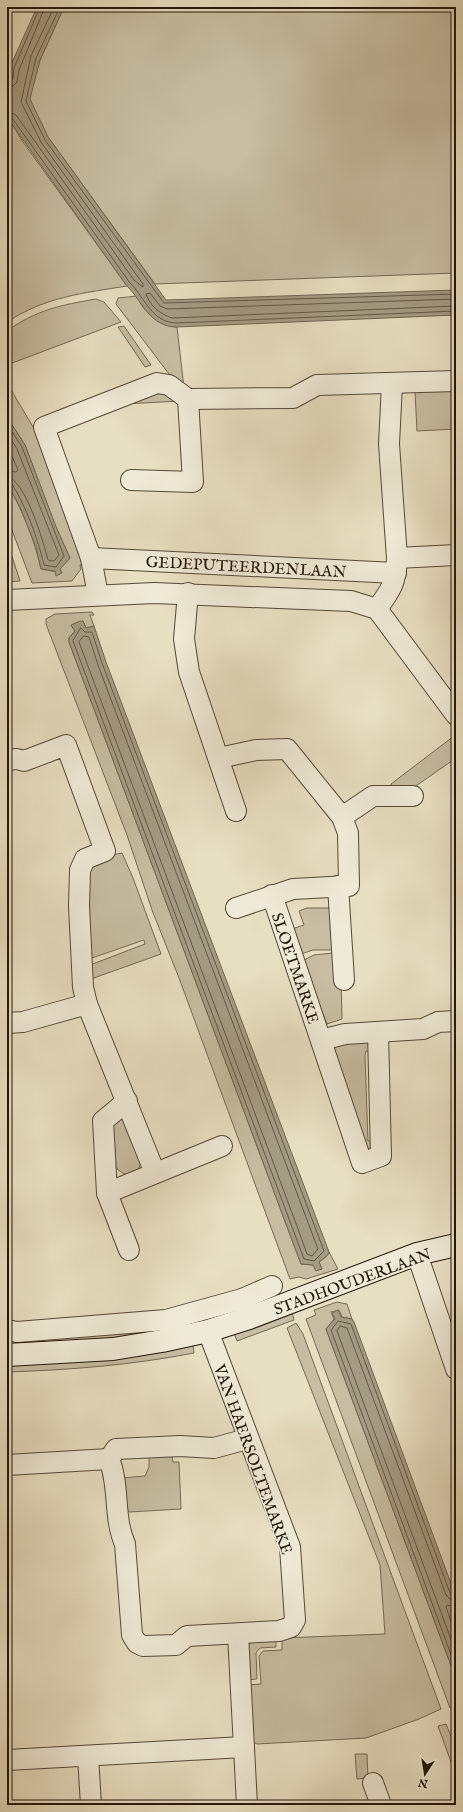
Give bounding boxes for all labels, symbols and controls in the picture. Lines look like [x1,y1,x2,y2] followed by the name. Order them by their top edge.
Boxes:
[145,553,347,583] street label: GEDEPUTEERDENLAAN
[266,911,322,1027] street label: SLOETMARKE
[271,1245,434,1321] street label: STADHOUDERLAAN
[208,1361,296,1558] street label: VAN HAERSOLTEMARKE
[405,1754,445,1794] north arrow
[417,1775,430,1791] text: N

